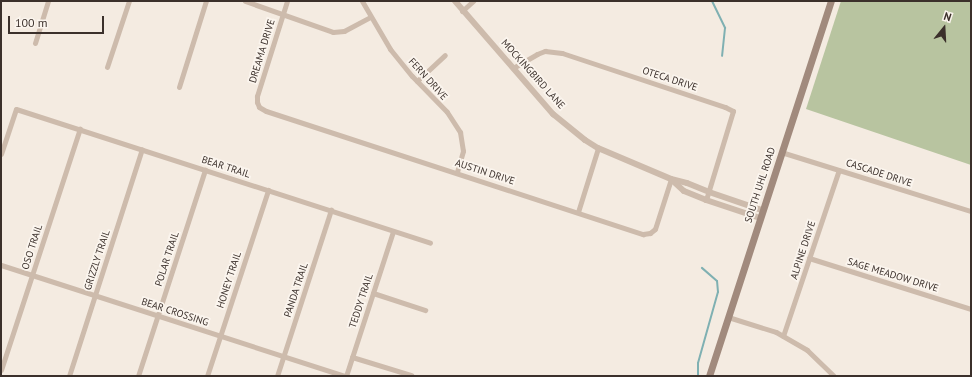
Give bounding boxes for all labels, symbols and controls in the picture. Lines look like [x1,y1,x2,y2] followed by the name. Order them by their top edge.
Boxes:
[10,8,106,34] scale bar
[924,8,964,48] north arrow
[942,9,953,24] text: N
[15,15,48,30] text: 100 m
[247,17,277,85] street label: DREAMA DRIVE
[499,37,567,111] street label: MOCKINGBIRD LANE
[406,56,450,102] street label: FERN DRIVE
[641,64,699,94] street label: OTECA DRIVE
[742,145,778,225] street label: SOUTH UHL ROAD
[200,153,252,181] street label: BEAR TRAIL
[454,157,516,187] street label: AUSTIN DRIVE
[844,157,914,189] street label: CASCADE DRIVE
[788,219,818,281] street label: ALPINE DRIVE
[19,223,45,271] street label: OSO TRAIL
[82,228,112,292] street label: GRIZZLY TRAIL
[152,230,182,288] street label: POLAR TRAIL
[214,250,244,310] street label: HONEY TRAIL
[846,255,940,295] street label: SAGE MEADOW DRIVE
[281,261,311,319] street label: PANDA TRAIL
[346,272,376,330] street label: TEDDY TRAIL
[140,295,210,329] street label: BEAR CROSSING

